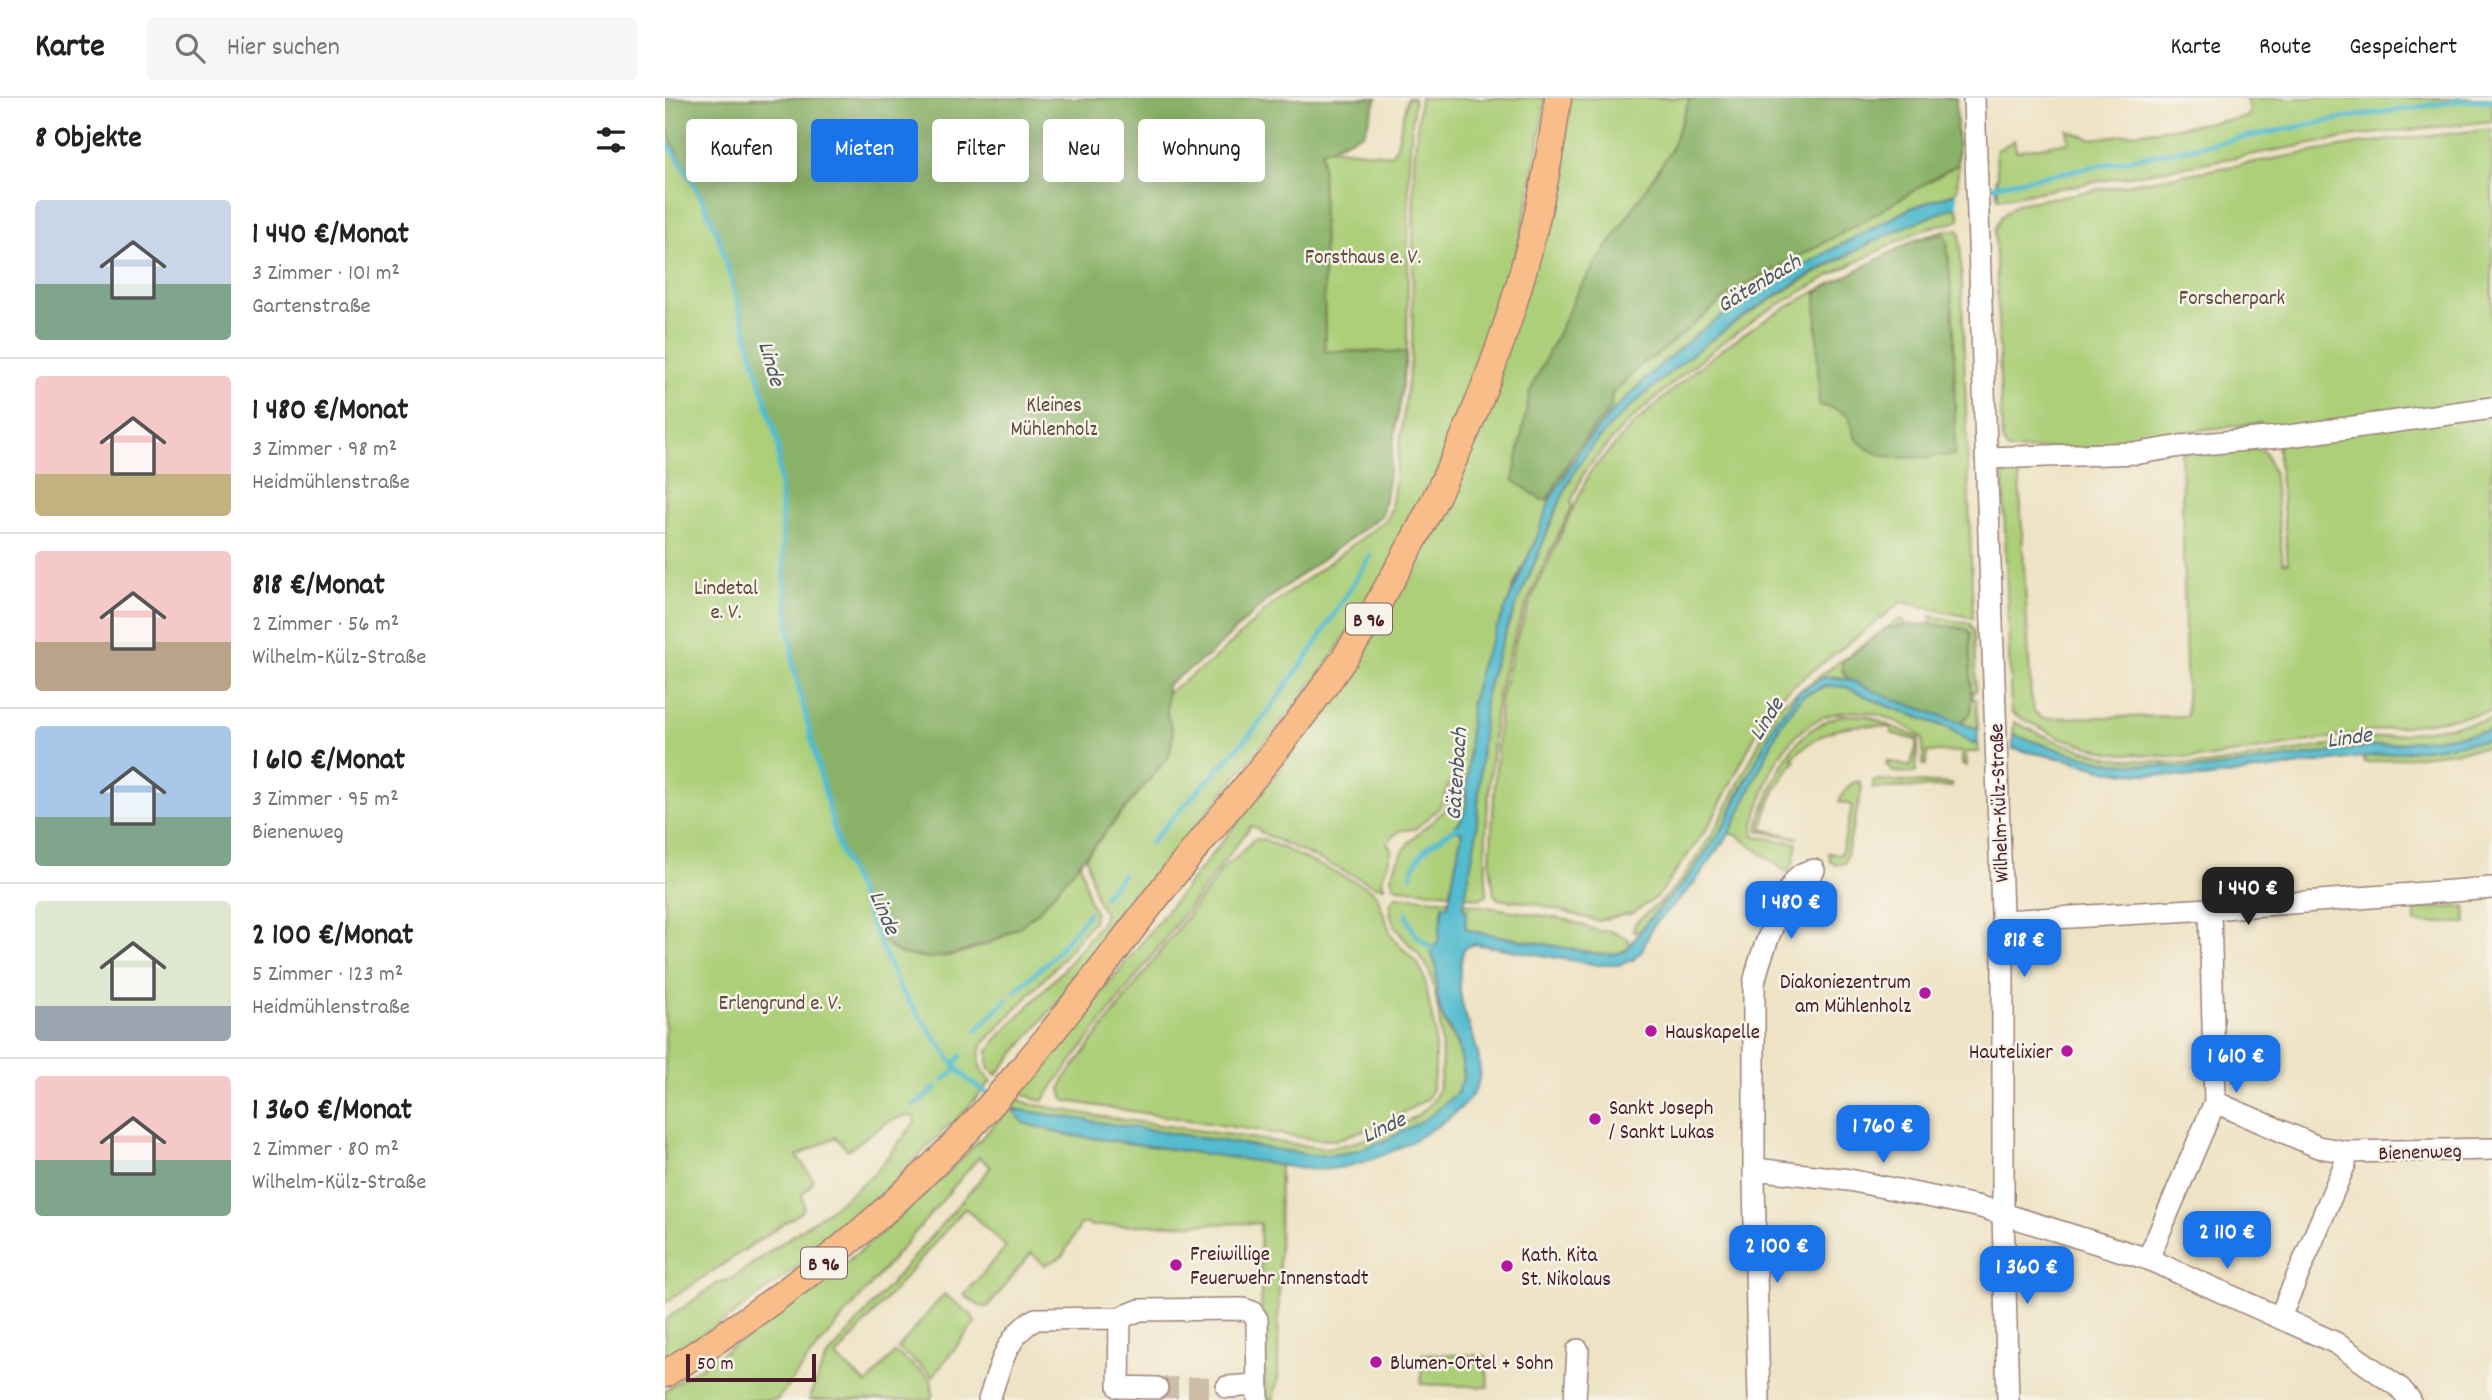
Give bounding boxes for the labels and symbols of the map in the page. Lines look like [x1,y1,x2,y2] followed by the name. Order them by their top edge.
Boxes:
[1305,244,1421,274] park label: Forsthaus e. V.
[1712,246,1809,323] water label: Gätenbach
[2179,285,2285,315] park label: Forscherpark
[748,338,792,392] water label: Linde
[1011,392,1097,446] park label: Kleines Mühlenholz
[694,575,758,629] park label: Lindetal e. V.
[1346,604,1392,634] road number: B 96
[1742,690,1795,748] water label: Linde
[2325,720,2376,759] water label: Linde
[1983,723,2019,883] street label: Wilhelm-Külz-Straße
[1439,725,1478,822] water label: Gätenbach
[2183,868,2313,927] pin: 1 440 €
[1726,882,1856,941] pin: 1 480 €
[859,886,908,942] water label: Linde
[1975,920,2073,979] pin: 818 €
[1780,969,1911,1023] place label: Diakoniezentrum am Mühlenholz
[1917,985,1933,1001] marker: Diakoniezentrum am Mühlenholz
[719,990,841,1020] park label: Erlengrund e. V.
[1665,1019,1760,1049] place label: Hauskapelle
[1643,1023,1659,1039] marker: Hauskapelle
[2171,1035,2301,1095] pin: 1 610 €
[1969,1039,2053,1069] place label: Hautelixier
[2059,1043,2075,1059] marker: Hautelixier
[1609,1095,1715,1149] place label: Sankt Joseph / Sankt Lukas
[1357,1104,1414,1154] water label: Linde
[1818,1105,1948,1165] pin: 1 760 €
[1587,1111,1603,1127] marker: Sankt Joseph / Sankt Lukas
[2378,1138,2462,1170] street label: Bienenweg
[2162,1212,2292,1271] pin: 2 110 €
[1712,1226,1842,1285] pin: 2 100 €
[1190,1241,1369,1295] place label: Freiwillige Feuerwehr Innenstadt
[1521,1242,1611,1296] place label: Kath. Kita St. Nikolaus
[1962,1246,2092,1306] pin: 1 360 €
[801,1247,847,1278] road number: B 96
[1168,1257,1184,1273] marker: Freiwillige Feuerwehr Innenstadt
[1499,1258,1515,1274] marker: Kath. Kita St. Nikolaus
[1390,1350,1553,1380] place label: Blumen-Ortel + Sohn
[686,1351,815,1383] scale bar
[1368,1354,1384,1370] marker: Blumen-Ortel + Sohn

